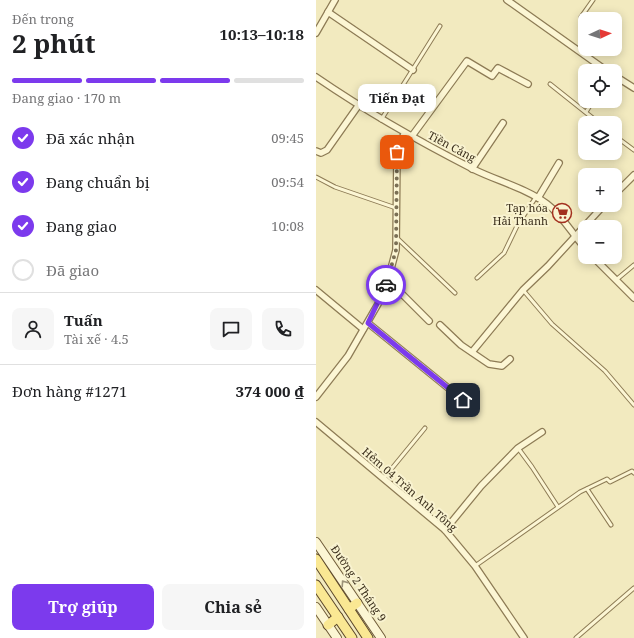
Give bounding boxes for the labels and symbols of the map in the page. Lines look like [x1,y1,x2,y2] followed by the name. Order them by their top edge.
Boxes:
[578,12,622,56] north arrow
[358,84,436,112] callout: Tiến Đạt
[425,127,479,165] street label: Tiền Cảng
[380,135,414,169] pin
[493,200,548,228] place label: Tạp hóa Hải Thanh
[551,202,573,224] supermarket icon: Tạp hóa Hải Thanh
[366,265,406,305] courier
[446,383,480,417] pin
[359,444,461,534] street label: Hẻm 04 Trần Anh Tông
[328,542,390,624] street label: Đường 2 Tháng 9
[342,580,349,587] one-way arrow

